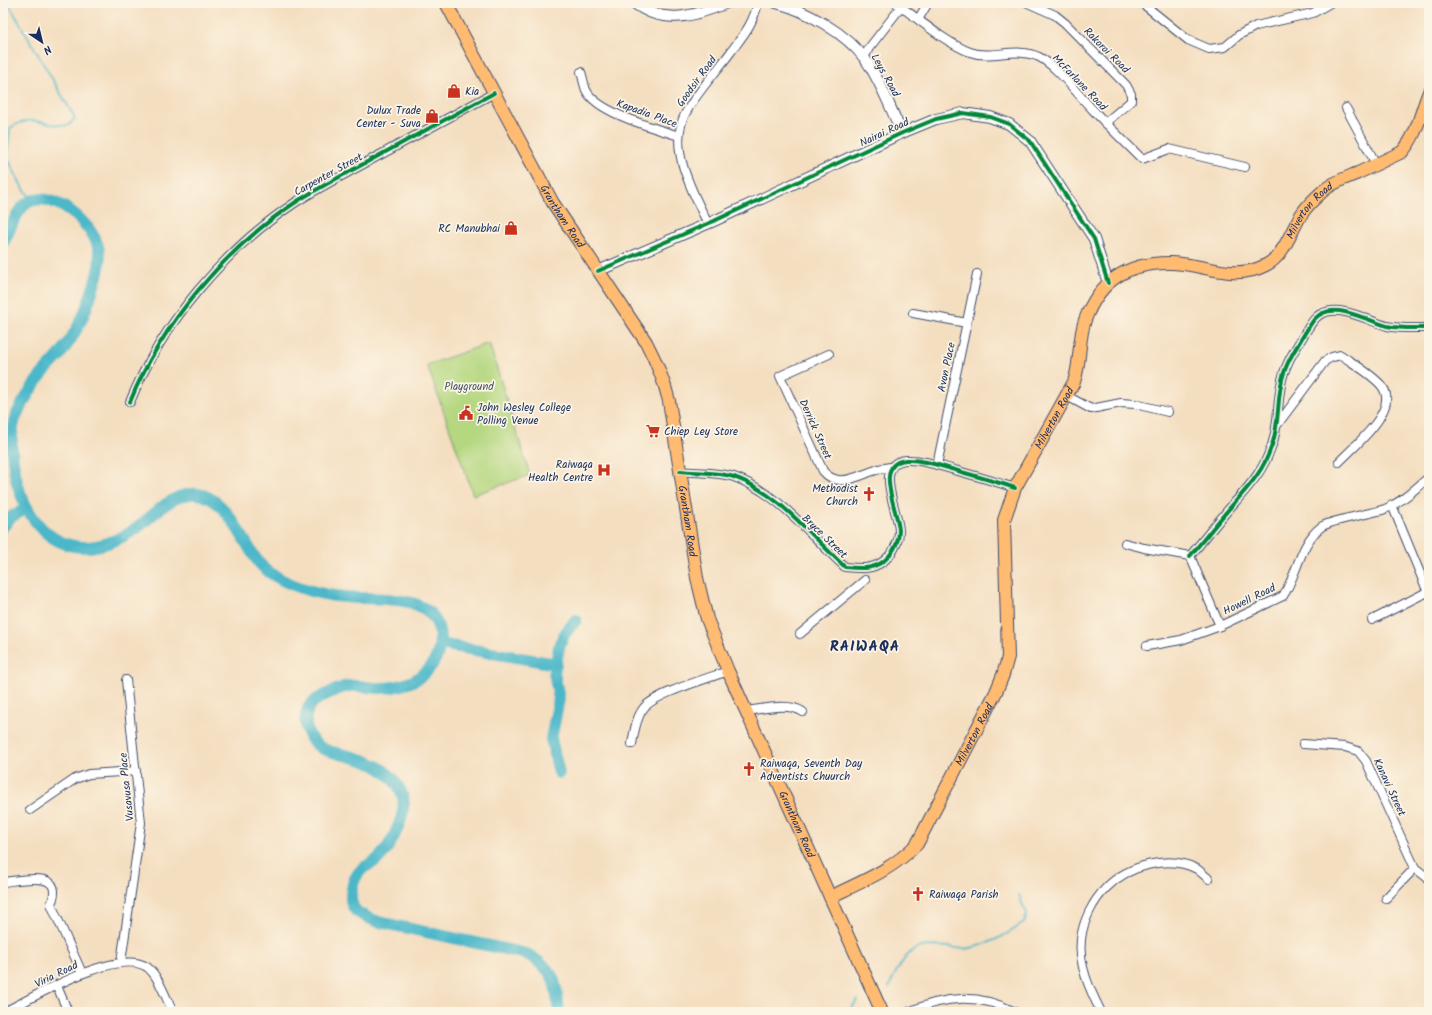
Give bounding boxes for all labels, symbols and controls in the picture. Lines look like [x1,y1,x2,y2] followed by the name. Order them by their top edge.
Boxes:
[22,22,62,62] north arrow
[1079,23,1134,78] street label: Rakoroi Road
[39,40,55,59] text: N
[866,50,905,101] street label: Leys Road
[1047,50,1112,116] street label: McFarlane Road
[672,52,722,111] street label: Goodsir Road
[446,83,462,99] shop icon: Kia
[465,83,479,101] place label: Kia
[614,95,680,133] street label: Kapadia Place
[356,102,421,133] place label: Dulux Trade Center - Suva
[424,108,440,124] shop icon: Dulux Trade Center - Suva
[857,113,913,152] street label: Nairai Road
[291,148,367,201] street label: Carpenter Street
[1282,178,1337,242] street label: Milverton Road
[535,182,589,252] street label: Grantham Road
[438,220,500,238] place label: RC Manubhai
[503,220,519,236] shop icon: RC Manubhai
[933,341,961,394] street label: Avon Place
[444,378,494,396] park label: Playground
[1030,383,1080,453] street label: Milverton Road
[794,396,837,463] street label: Derrick Street
[477,399,571,430] place label: John Wesley College Polling Venue
[458,405,474,421] public building icon: John Wesley College Polling Venue
[645,423,661,439] supermarket icon: Chiep Ley Store
[664,423,738,441] place label: Chiep Ley Store
[528,456,593,487] place label: Raiwaqa Health Centre
[596,462,612,478] hospital icon: Raiwaqa Health Centre
[812,480,859,511] place label: Methodist Church
[672,484,702,559] street label: Grantham Road
[861,486,877,502] church icon: Methodist Church
[797,510,852,564] street label: Bryce Street
[1220,579,1279,620] street label: Howell Road
[830,635,900,659] district label: RAIWAQA
[951,700,999,770] street label: Milverton Road
[114,752,140,822] street label: Vusavusa Place
[760,755,863,786] place label: Raiwaqa, Seventh Day Adventists Chuurch
[1368,755,1411,820] street label: Kanavi Street
[741,761,757,777] church icon: Raiwaqa, Seventh Day Adventists Chuurch
[773,788,819,861] street label: Grantham Road
[910,886,926,902] church icon: Raiwaqa Parish
[929,886,999,904] place label: Raiwaqa Parish
[32,956,82,993] street label: Viria Road

